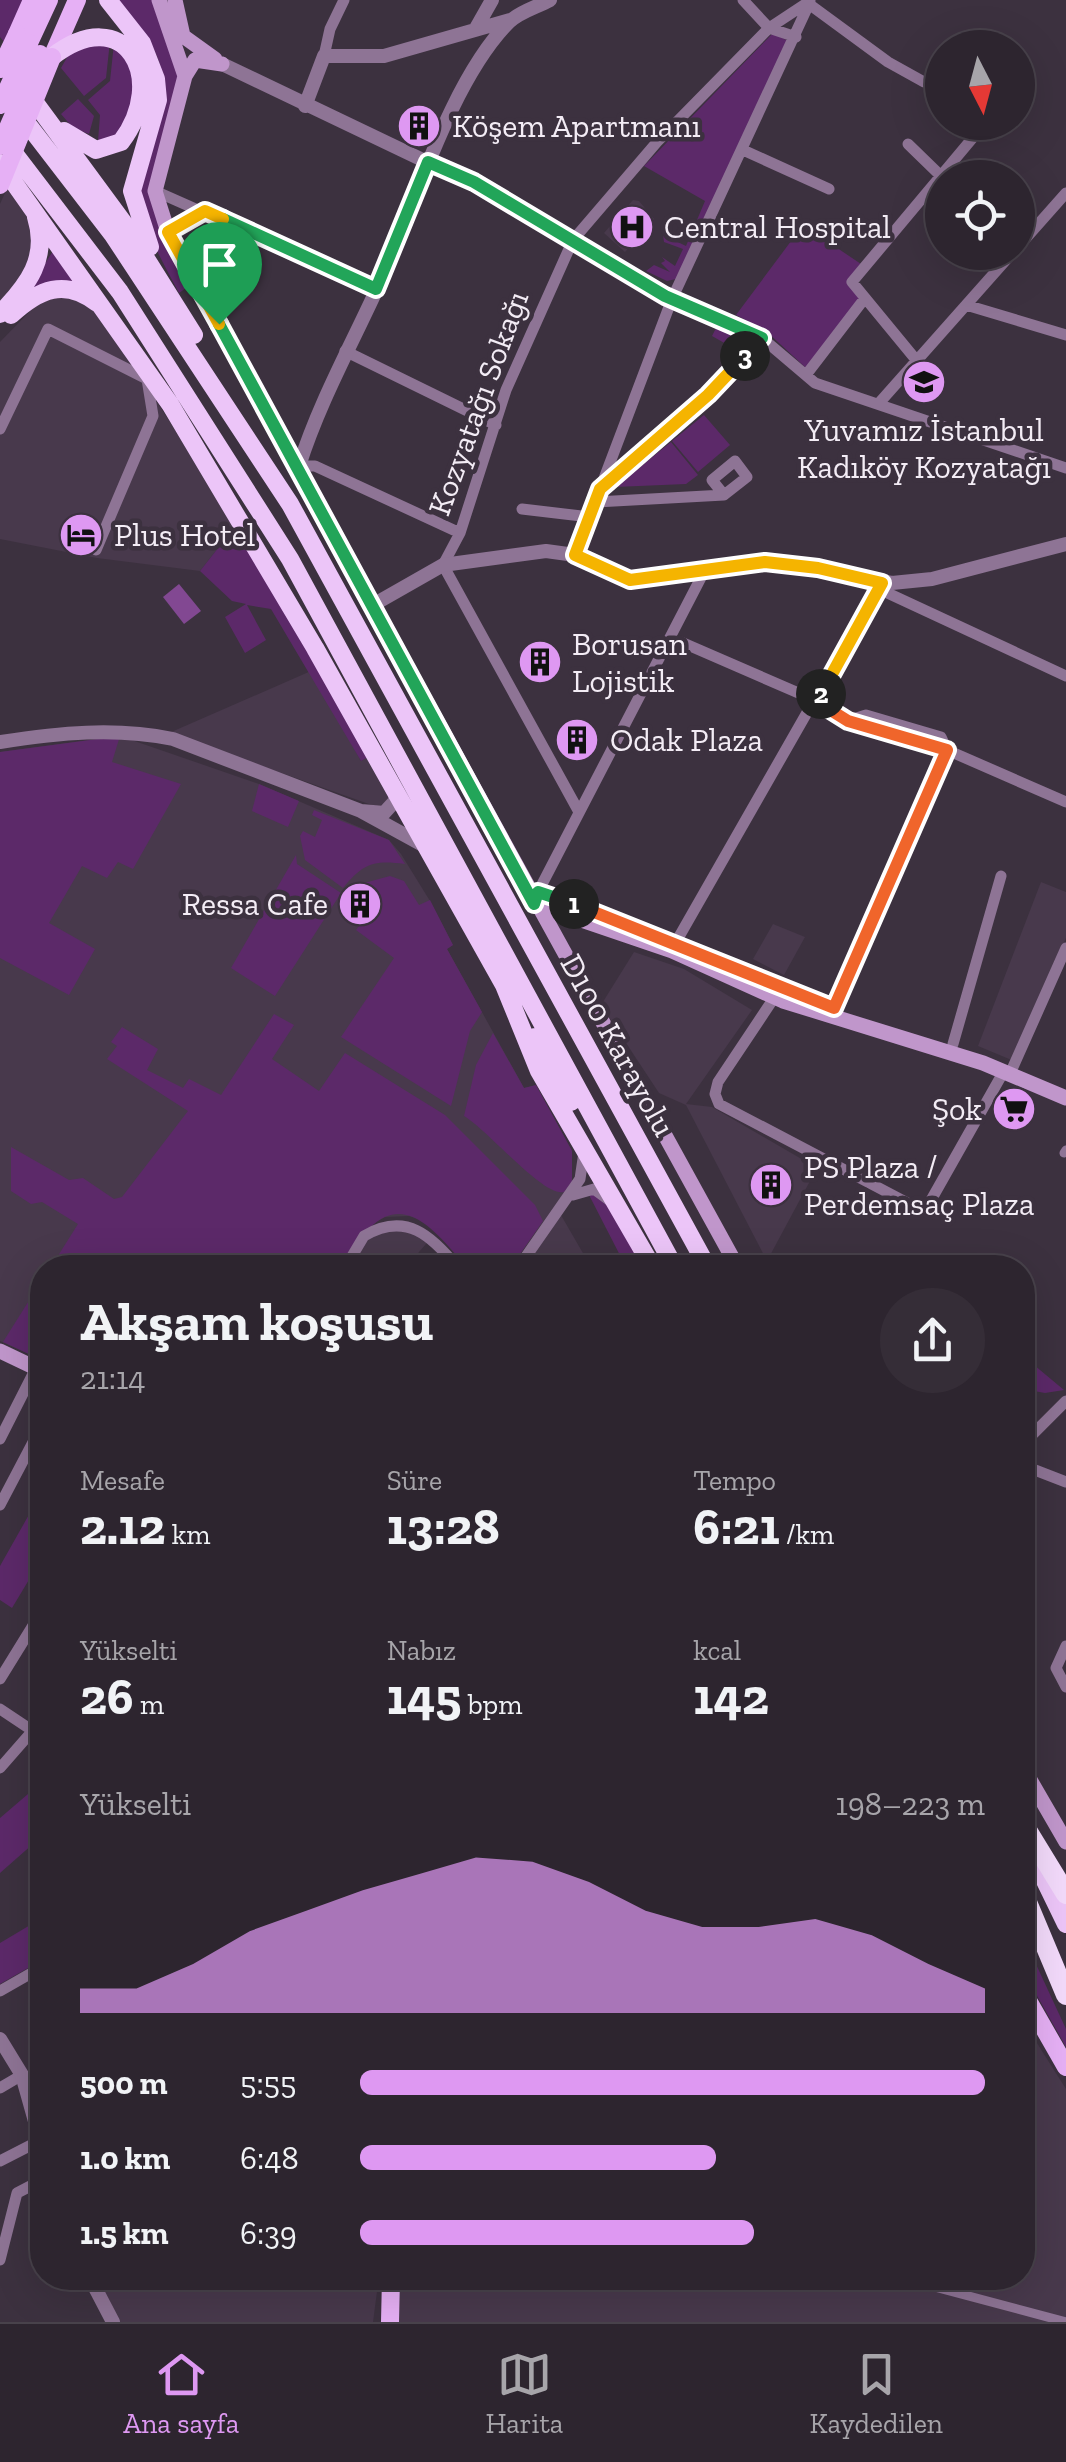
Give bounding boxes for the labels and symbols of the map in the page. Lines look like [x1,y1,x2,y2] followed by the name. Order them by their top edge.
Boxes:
[925,30,1035,140] north arrow
[396,103,442,149] building icon: Köşem Apartmanı
[452,107,701,145] place label: Köşem Apartmanı
[609,204,655,250] hospital icon: Central Hospital
[664,208,891,246] place label: Central Hospital
[177,222,262,325] pin
[420,286,536,520] street label: Kozyatağı Sokağı
[720,331,770,381] pin: 3
[901,359,947,405] school or university icon: Yuvamız İstanbul Kadıköy Kozyatağı
[797,411,1051,486] place label: Yuvamız İstanbul Kadıköy Kozyatağı
[58,512,104,558] hotel icon: Plus Hotel
[114,516,255,554] place label: Plus Hotel
[572,625,688,700] place label: Borusan Lojistik
[517,639,563,685] building icon: Borusan Lojistik
[796,669,846,719] pin: 2
[554,717,600,763] building icon: Odak Plaza
[610,721,763,759] place label: Odak Plaza
[549,879,599,929] pin: 1
[337,881,383,927] building icon: Ressa Cafe
[182,885,328,923] place label: Ressa Cafe
[552,947,684,1143] street label: D100 Karayolu
[991,1086,1037,1132] supermarket icon: Şok
[932,1090,982,1128] place label: Şok
[804,1148,1035,1223] place label: PS Plaza / Perdemsaç Plaza
[748,1162,794,1208] building icon: PS Plaza / Perdemsaç Plaza

